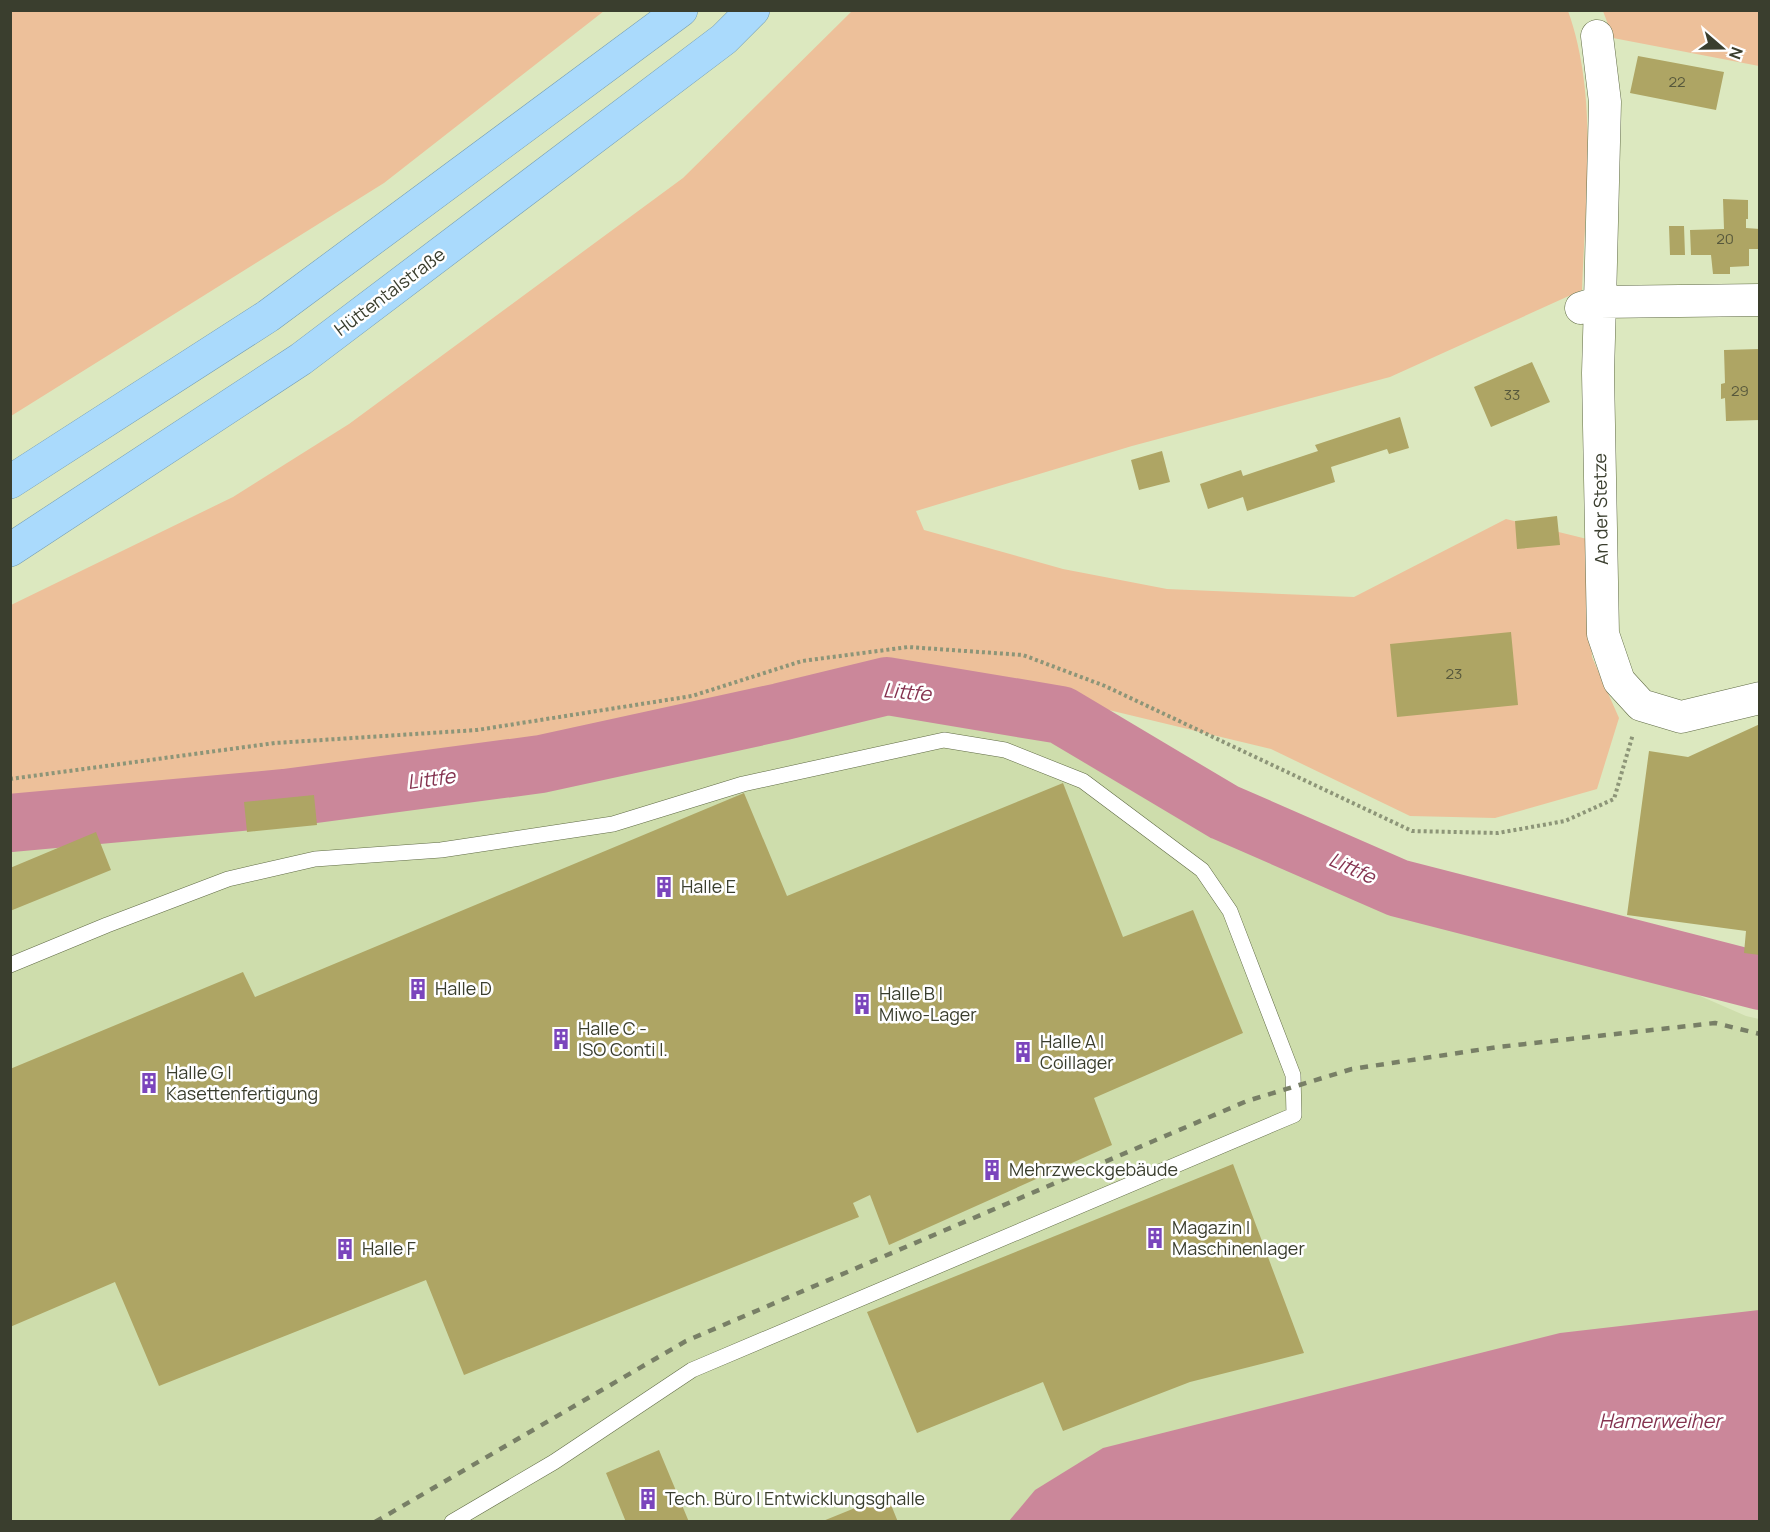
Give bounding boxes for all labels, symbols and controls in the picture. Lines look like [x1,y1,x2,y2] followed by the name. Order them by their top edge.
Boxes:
[1692,18,1752,78] north arrow
[1724,44,1748,62] text: N
[1668,71,1686,92] house number: 22
[1716,228,1734,249] house number: 20
[329,242,450,341] street label: Hüttentalstraße
[1731,380,1749,401] house number: 29
[1504,384,1520,405] house number: 33
[1587,453,1613,565] street label: An der Stetze
[1446,663,1462,684] house number: 23
[882,676,933,707] water label: Littfe
[405,762,458,795] water label: Littfe
[1325,845,1381,890] water label: Littfe
[681,874,736,898] place label: Halle E
[652,875,676,899] building icon: Halle E
[435,976,492,1000] place label: Halle D
[406,977,430,1001] building icon: Halle D
[879,981,977,1026] place label: Halle B | Miwo-Lager
[850,992,874,1016] building icon: Halle B | Miwo-Lager
[578,1016,668,1061] place label: Halle C - ISO Conti I.
[549,1027,573,1051] building icon: Halle C - ISO Conti I.
[1040,1029,1114,1074] place label: Halle A | Coillager
[1011,1040,1035,1064] building icon: Halle A | Coillager
[166,1060,318,1105] place label: Halle G | Kasettenfertigung
[137,1071,161,1095] building icon: Halle G | Kasettenfertigung
[1009,1157,1178,1181] place label: Mehrzweckgebäude
[980,1158,1004,1182] building icon: Mehrzweckgebäude
[1172,1215,1305,1260] place label: Magazin | Maschinenlager
[1143,1226,1167,1250] building icon: Magazin | Maschinenlager
[362,1236,416,1260] place label: Halle F
[333,1237,357,1261] building icon: Halle F
[1599,1407,1724,1434] water label: Hamerweiher
[665,1486,925,1510] place label: Tech. Büro | Entwicklungsghalle
[636,1487,660,1511] building icon: Tech. Büro | Entwicklungsghalle

